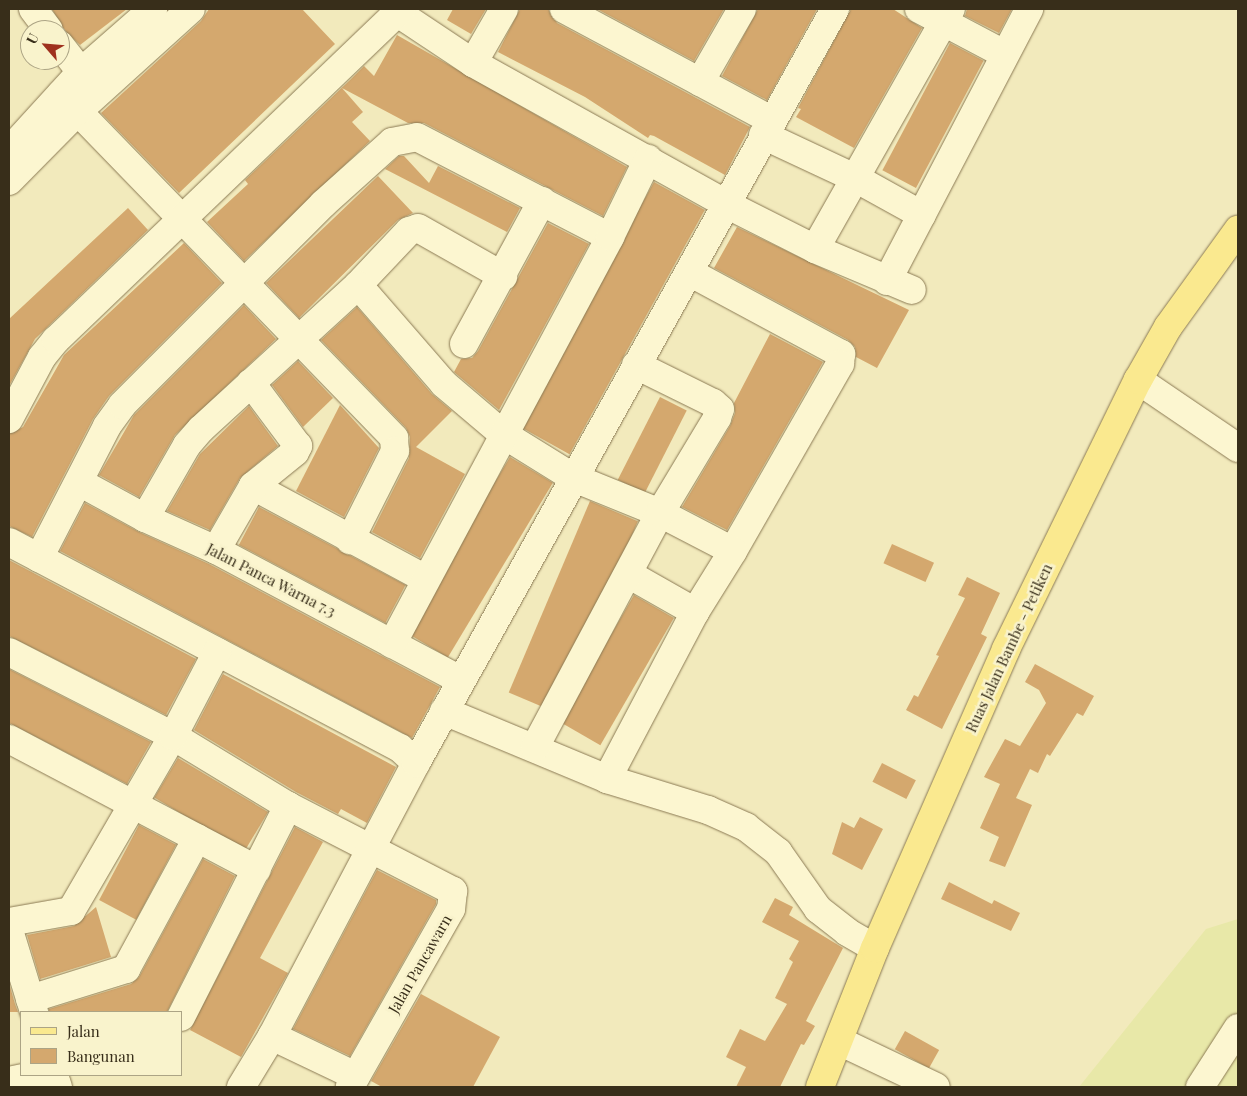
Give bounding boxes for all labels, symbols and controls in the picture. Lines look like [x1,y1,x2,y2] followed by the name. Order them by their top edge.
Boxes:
[20,20,70,70] north arrow
[21,30,43,47] text: U
[203,539,339,621] street label: Jalan Panca Warna 7.3
[962,561,1056,735] street label: Ruas Jalan Bambe - Petiken
[385,912,455,1016] street label: Jalan Pancawarn
[20,1011,182,1076] legend
[67,1021,100,1041] text: Jalan
[67,1046,135,1066] text: Bangunan

